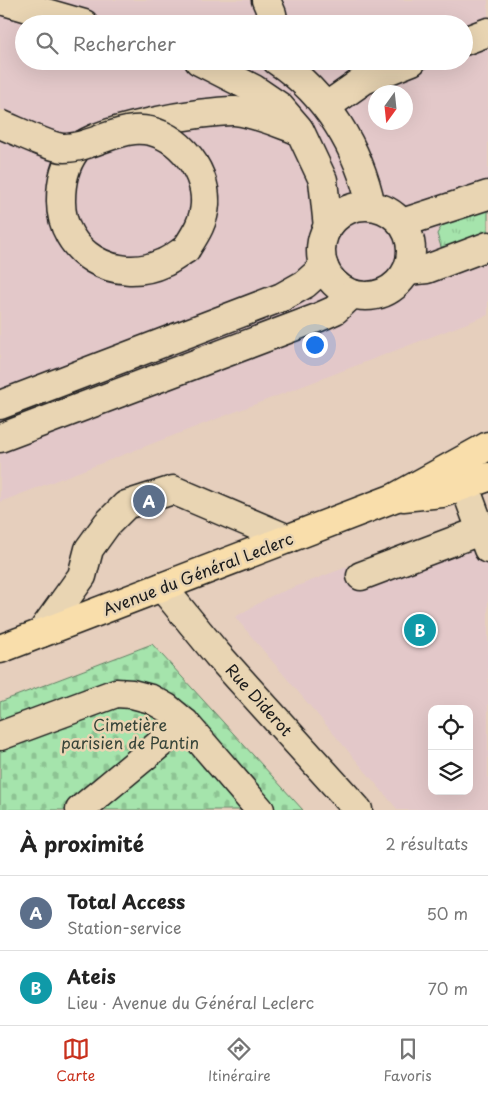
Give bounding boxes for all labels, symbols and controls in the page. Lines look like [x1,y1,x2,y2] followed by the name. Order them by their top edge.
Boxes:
[15,15,473,70] search box
[33,29,61,57] icon: search
[73,29,176,57] text: Rechercher
[368,85,413,130] north arrow
[302,332,328,358] your location
[133,482,165,520] pin: A
[99,526,296,621] street label: Avenue du Général Leclerc
[404,611,436,649] pin: B
[221,658,299,741] street label: Rue Diderot
[428,705,473,795] map controls
[428,705,473,750] button: locate
[61,712,199,754] park label: Cimetière parisien de Pantin
[428,750,473,795] button: layers
[20,827,144,859] text: À proximité
[385,831,468,855] text: 2 résultats
[67,887,185,915] text: Total Access
[30,901,42,925] text: A
[427,901,468,925] text: 50 m
[67,915,181,939] text: Station-service
[67,962,116,990] text: Ateis
[31,976,41,1000] text: B
[428,976,468,1000] text: 70 m
[67,990,314,1014] text: Lieu · Avenue du Général Leclerc
[56,1035,95,1086] tab: Carte
[208,1035,271,1086] tab: Itinéraire
[384,1035,432,1086] tab: Favoris

